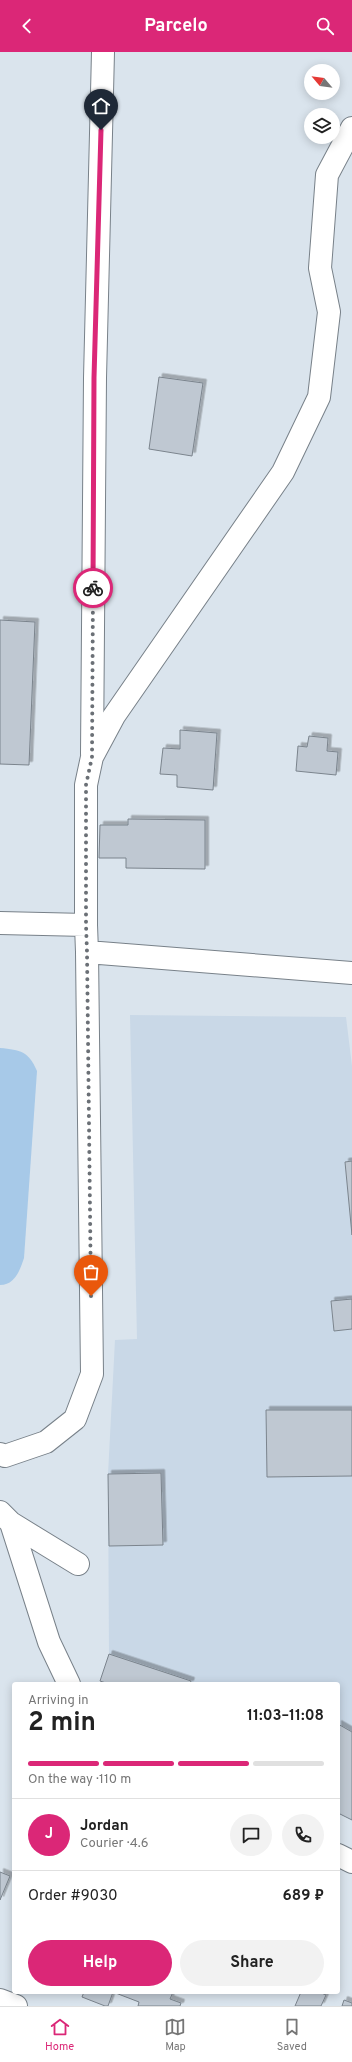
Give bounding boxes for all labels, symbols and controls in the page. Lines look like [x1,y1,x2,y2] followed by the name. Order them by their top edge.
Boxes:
[16,15,38,37] icon: back
[144,15,208,38] text: Parcelo
[314,15,336,37] icon: search
[304,64,340,100] north arrow
[304,64,340,144] map controls
[84,89,118,130] pin
[90,95,112,117] icon: home
[304,108,340,144] button: layers
[73,568,113,608] courier
[82,577,104,599] icon: bike
[74,1255,108,1296] pin
[80,1261,102,1283] icon: bag
[28,1693,89,1709] text: Arriving in
[28,1707,96,1740] text: 2 min
[247,1707,324,1726] text: 11:03–11:08
[28,1772,131,1788] text: On the way · 110 m
[230,1814,272,1856] button: chat
[282,1814,324,1856] button: phone
[80,1817,129,1836] text: Jordan
[45,1825,53,1844] text: J
[80,1836,148,1852] text: Courier · 4.6
[28,1887,118,1906] text: Order #9030
[283,1887,324,1906] text: 689 ₽
[28,1940,172,1986] button: Help
[180,1940,324,1986] button: Share
[45,2016,74,2054] tab: Home
[164,2016,186,2054] tab: Map
[277,2016,307,2054] tab: Saved

